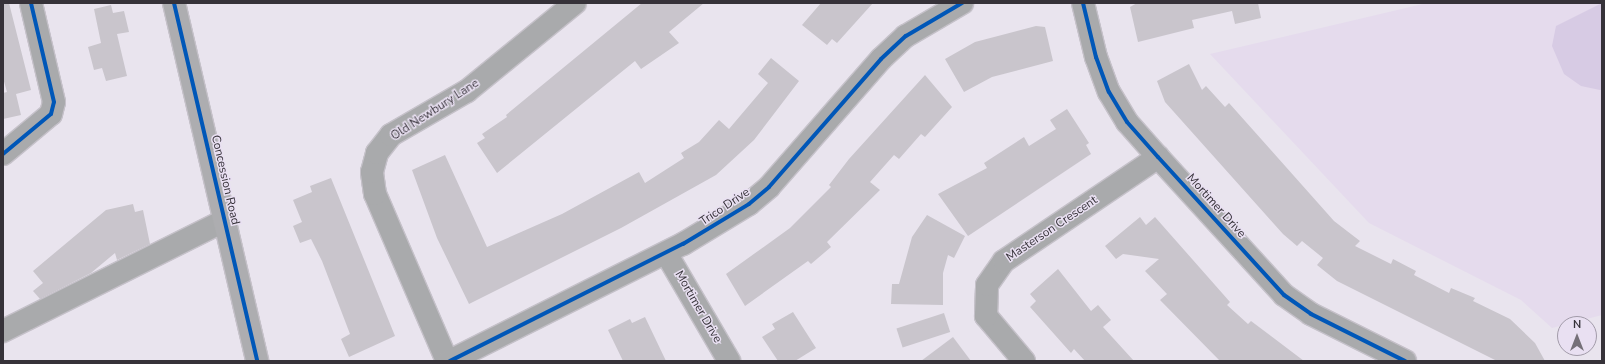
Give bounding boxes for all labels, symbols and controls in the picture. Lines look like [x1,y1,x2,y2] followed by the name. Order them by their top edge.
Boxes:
[388,76,482,144] street label: Old Newbury Lane
[208,134,242,226] street label: Concession Road
[1184,171,1248,241] street label: Mortimer Drive
[697,185,753,229] street label: Trico Drive
[1004,193,1100,265] street label: Masterson Crescent
[672,268,724,346] street label: Mortimer Drive
[1557,316,1597,356] north arrow
[1573,317,1581,332] text: N

